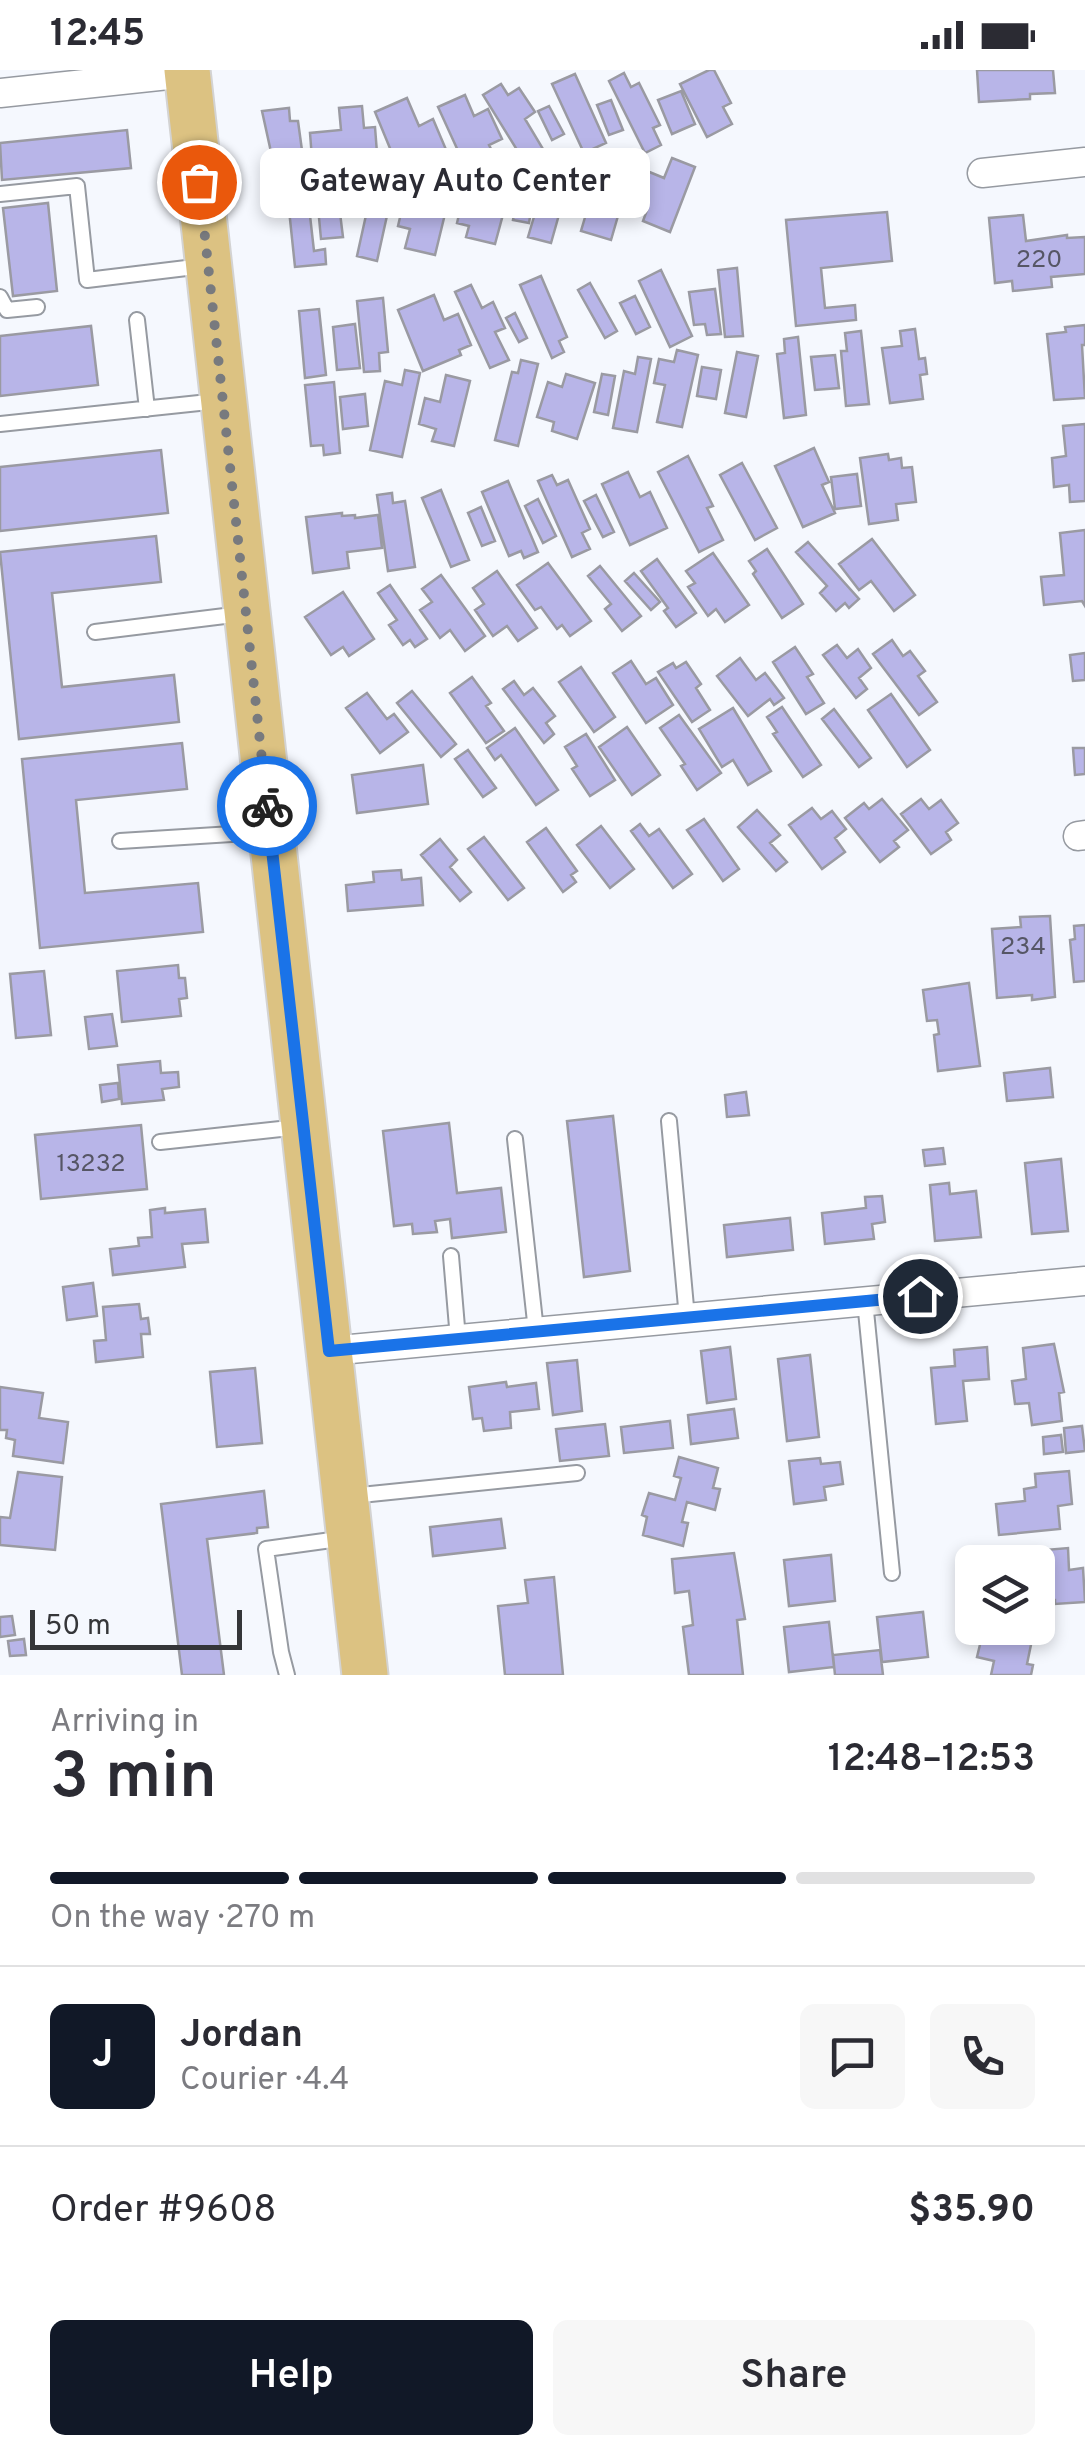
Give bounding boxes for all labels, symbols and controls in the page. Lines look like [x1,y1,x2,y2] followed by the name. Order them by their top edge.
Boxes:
[50,11,145,60] text: 12:45
[157,140,242,225] pin
[259,147,649,217] callout: Gateway Auto Center
[172,155,227,210] icon: bag
[299,163,611,203] text: Gateway Auto Center
[1016,245,1062,277] house number: 220
[217,756,317,856] courier
[240,779,295,834] icon: bike
[1000,932,1046,964] house number: 234
[56,1149,126,1181] house number: 13232
[878,1254,963,1339] pin
[893,1269,948,1324] icon: home
[955,1545,1055,1645] map controls
[955,1545,1055,1645] button: layers
[30,1605,242,1650] scale bar
[45,1609,111,1645] text: 50 m
[50,1703,199,1743] text: Arriving in
[828,1736,1035,1785] text: 12:48–12:53
[50,1739,217,1821] text: 3 min
[50,1899,315,1939] text: On the way · 270 m
[800,2004,905,2109] button: chat
[930,2004,1035,2109] button: phone
[180,2012,303,2061] text: Jordan
[92,2032,113,2081] text: J
[180,2061,349,2101] text: Courier · 4.4
[50,2187,277,2236] text: Order #9608
[908,2187,1035,2236] text: $35.90
[50,2320,533,2435] button: Help
[553,2320,1035,2435] button: Share

